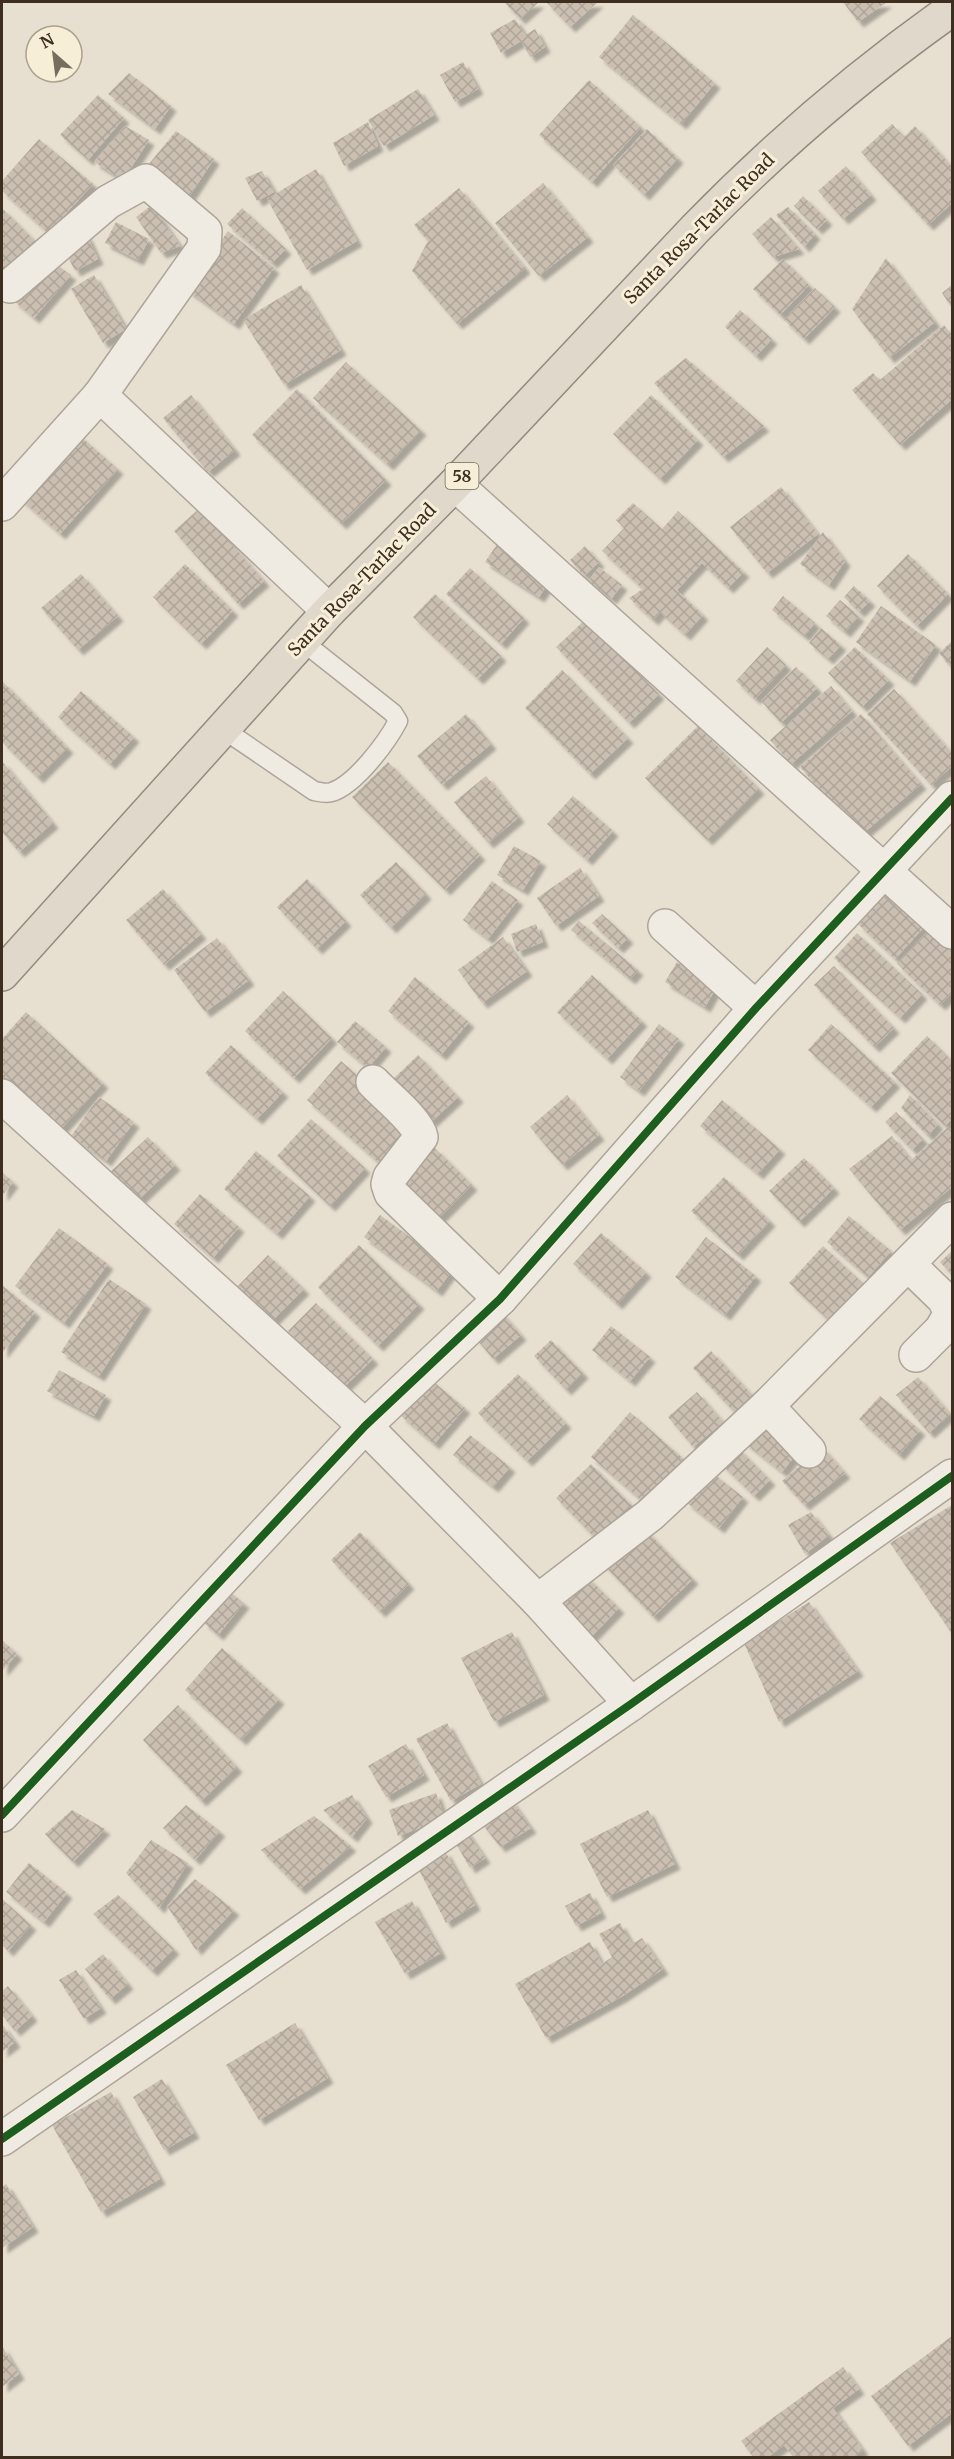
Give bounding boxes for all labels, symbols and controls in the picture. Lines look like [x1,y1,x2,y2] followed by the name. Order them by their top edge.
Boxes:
[24,24,84,84] north arrow
[37,29,58,53] text: N
[618,148,779,309] street label: Santa Rosa-Tarlac Road
[446,463,478,489] road number: 58
[283,498,441,661] street label: Santa Rosa-Tarlac Road

